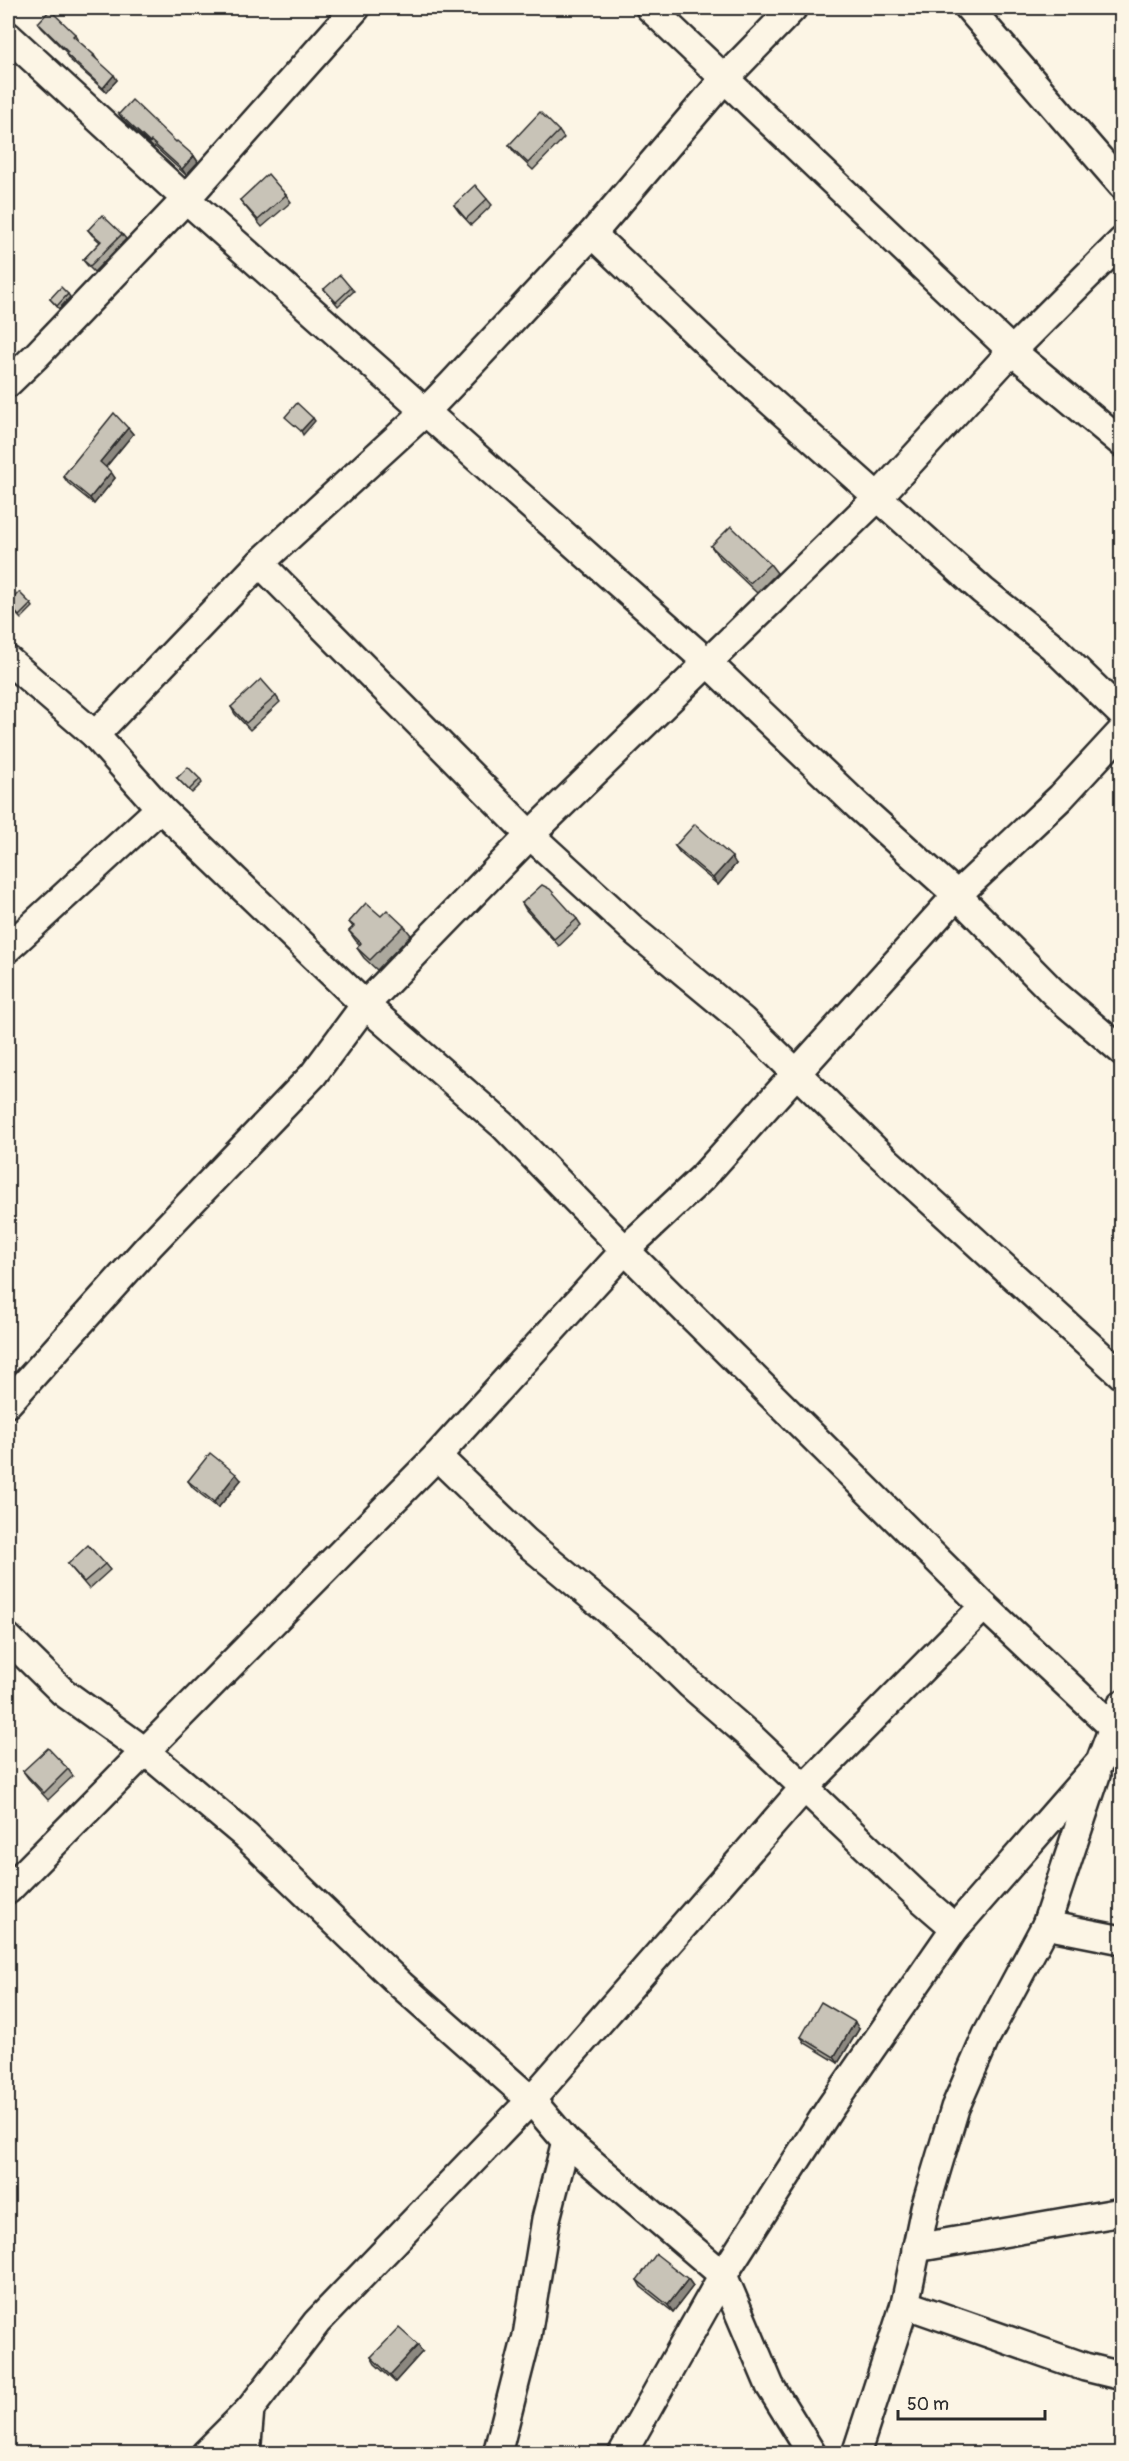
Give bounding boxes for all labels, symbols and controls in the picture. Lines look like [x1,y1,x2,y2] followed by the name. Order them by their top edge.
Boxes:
[898,2383,1045,2421] scale bar
[907,2393,949,2416] text: 50 m

